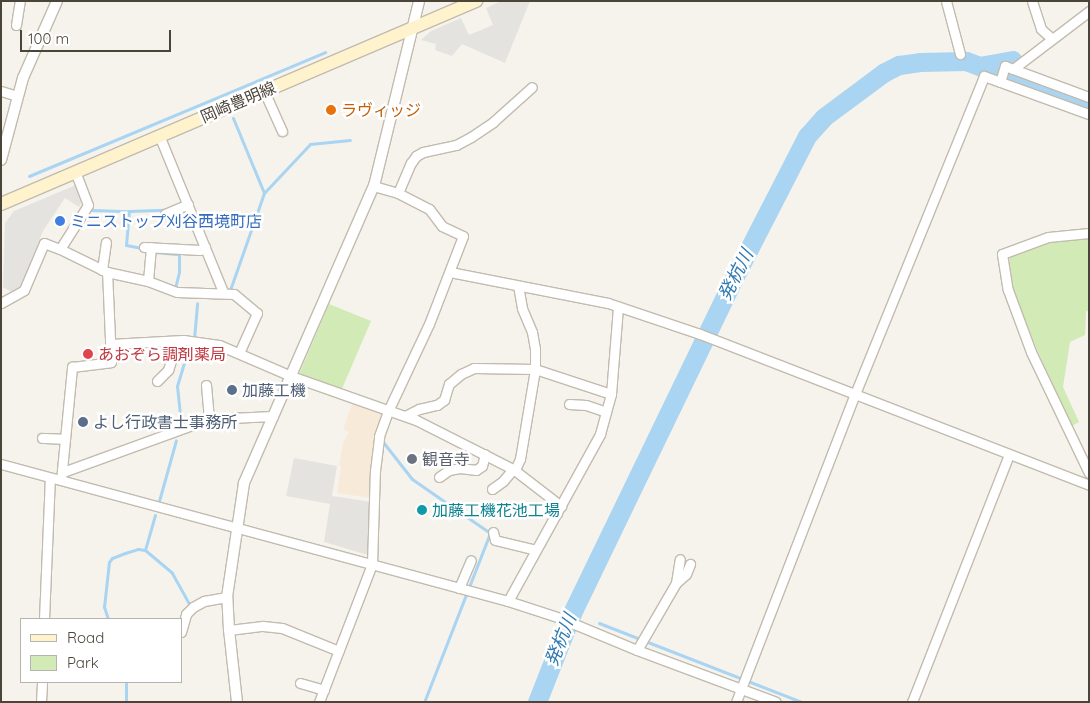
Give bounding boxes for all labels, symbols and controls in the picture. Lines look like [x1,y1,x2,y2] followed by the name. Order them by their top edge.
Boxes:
[22,20,174,52] scale bar
[28,29,69,48] text: 100 m
[197,78,279,126] street label: 岡崎豊明線
[341,100,421,120] place label: ラヴィッジ
[325,104,337,116] marker: ラヴィッジ
[70,211,262,231] place label: ミニストップ刈谷西境町店
[54,215,66,227] marker: ミニストップ刈谷西境町店
[714,246,758,304] water label: 発杭川
[98,344,226,364] place label: あおぞら調剤薬局
[82,348,94,360] marker: あおぞら調剤薬局
[242,380,306,400] place label: 加藤工機
[226,384,238,396] marker: 加藤工機
[93,412,237,432] place label: よし行政書士事務所
[77,416,89,428] marker: よし行政書士事務所
[422,449,470,469] place label: 観音寺
[406,453,418,465] marker: 観音寺
[432,500,560,520] place label: 加藤工機花池工場
[416,504,428,516] marker: 加藤工機花池工場
[541,611,581,669] water label: 発杭川
[20,618,182,683] legend
[67,628,104,647] text: Road
[67,653,99,672] text: Park

